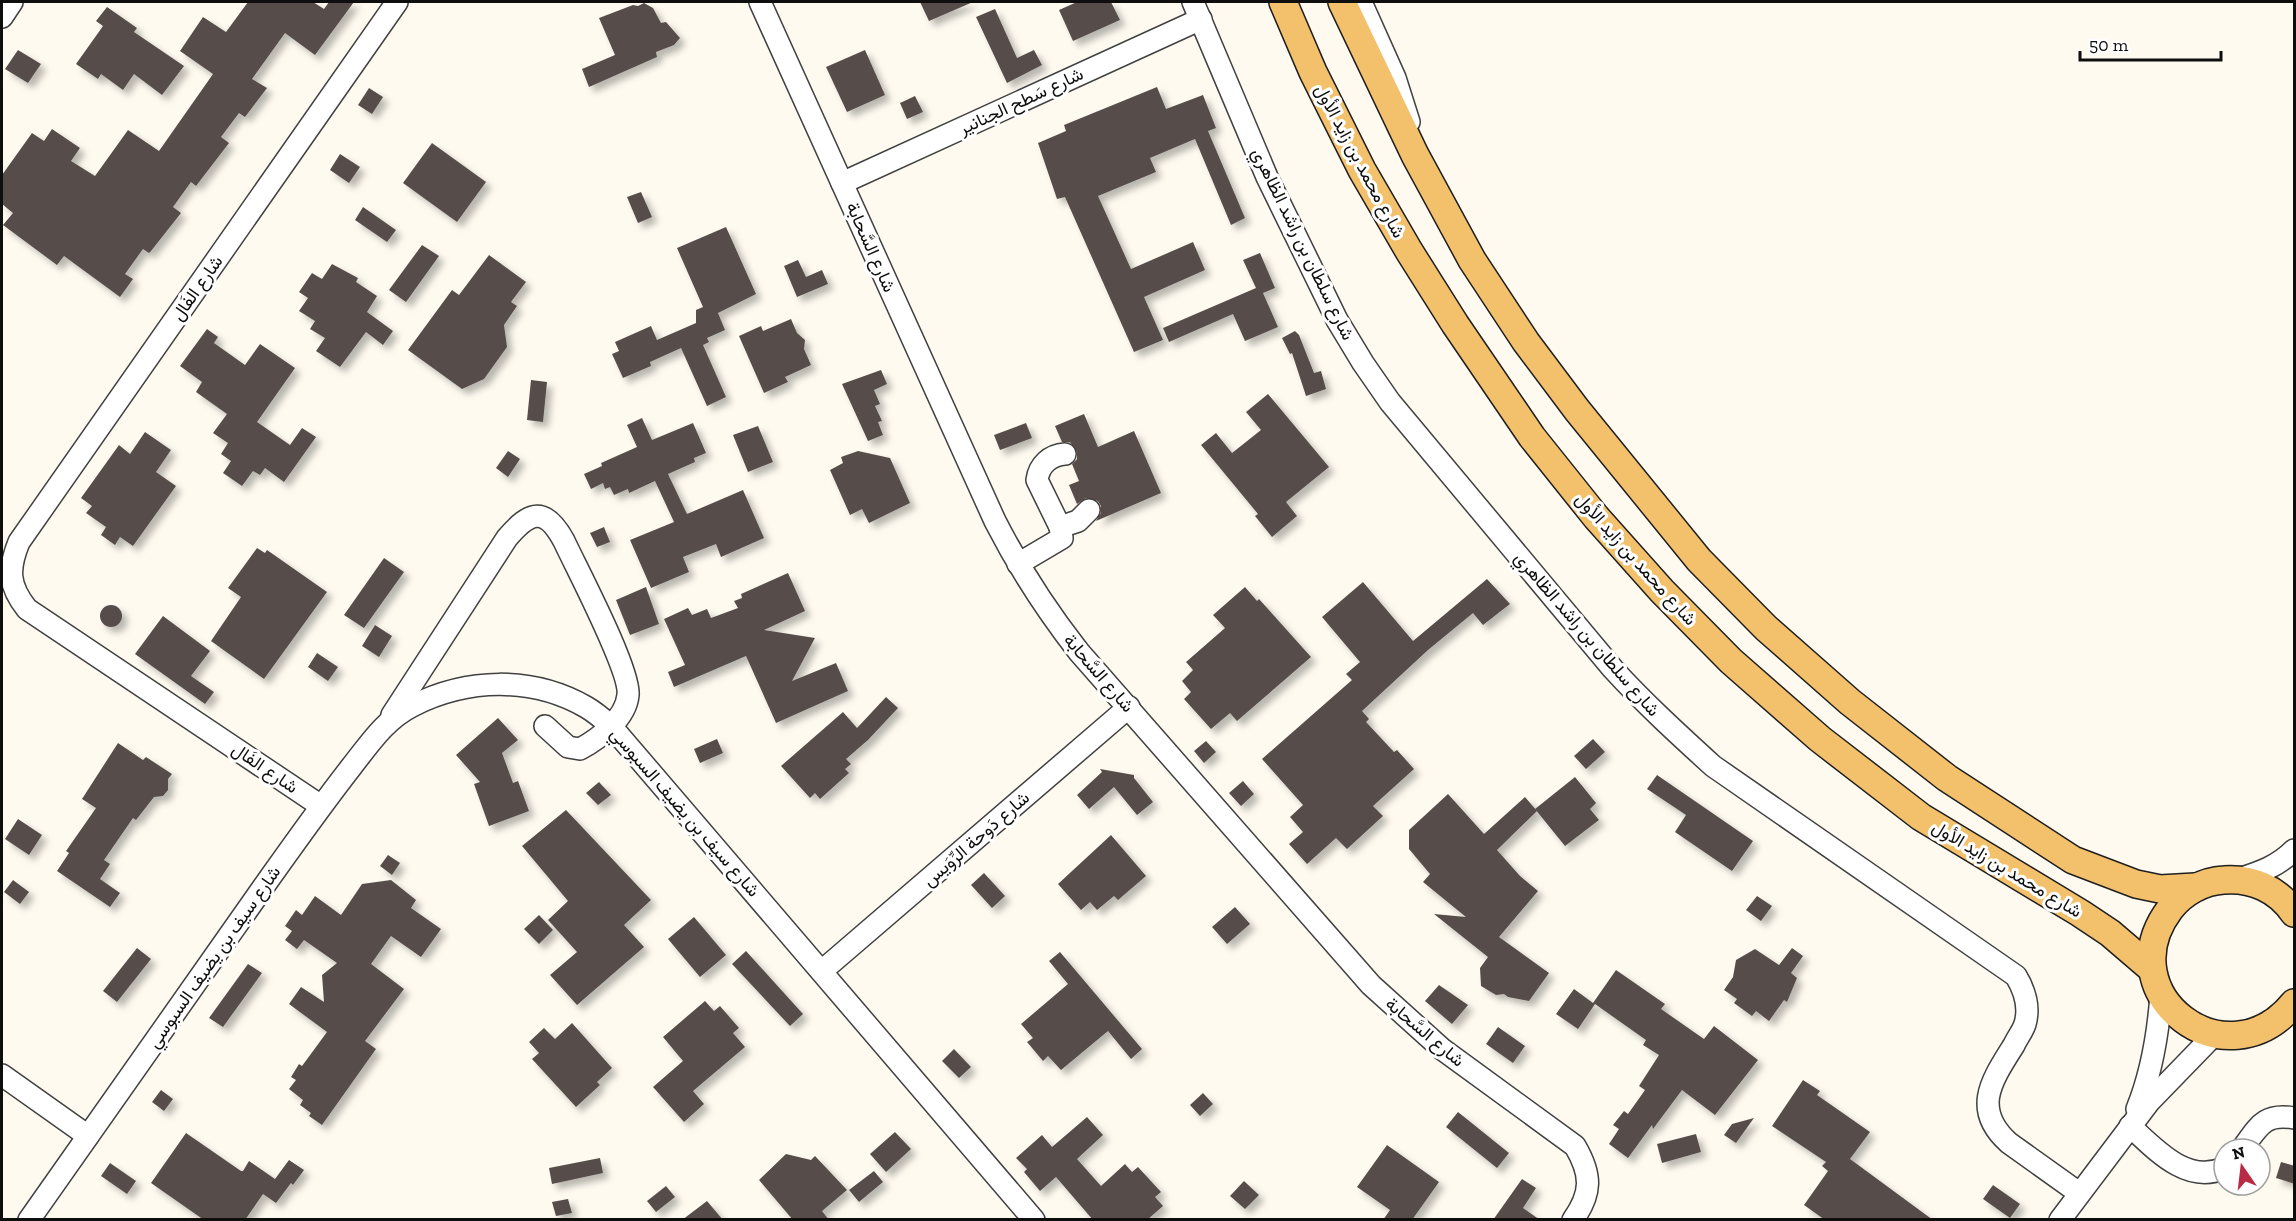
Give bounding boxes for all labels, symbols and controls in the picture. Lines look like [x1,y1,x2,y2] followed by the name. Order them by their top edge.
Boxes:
[2080,24,2221,62] scale bar
[2089,34,2129,56] text: 50 m
[954,63,1087,141] street label: شارع سَطح الجنانير
[1309,80,1410,242] street label: شارع محمد بن زايد الأول
[1243,144,1359,345] street label: شارع سلطان بن راشد الظاهري
[840,198,901,296] street label: شارع السَّحابة
[167,251,228,326] street label: شارع الفَال
[1570,488,1701,630] street label: شارع محمد بن زايد الأول
[1506,547,1665,723] street label: شارع سلطان بن راشد الظاهري
[1058,629,1139,717] street label: شارع السَّحابة
[602,723,765,904] street label: شارع سيف بن يضيف السبوسي
[227,738,302,799] street label: شارع الفَال
[918,787,1035,892] street label: شارع دَوحة الرِّوَيس
[1928,816,2086,923] street label: شارع محمد بن زايد الأول
[143,862,289,1055] street label: شارع سيف بن يضيف السبوسي
[1380,993,1469,1072] street label: شارع السَّحابة
[2212,1137,2272,1197] north arrow
[2230,1142,2247,1164] text: N

